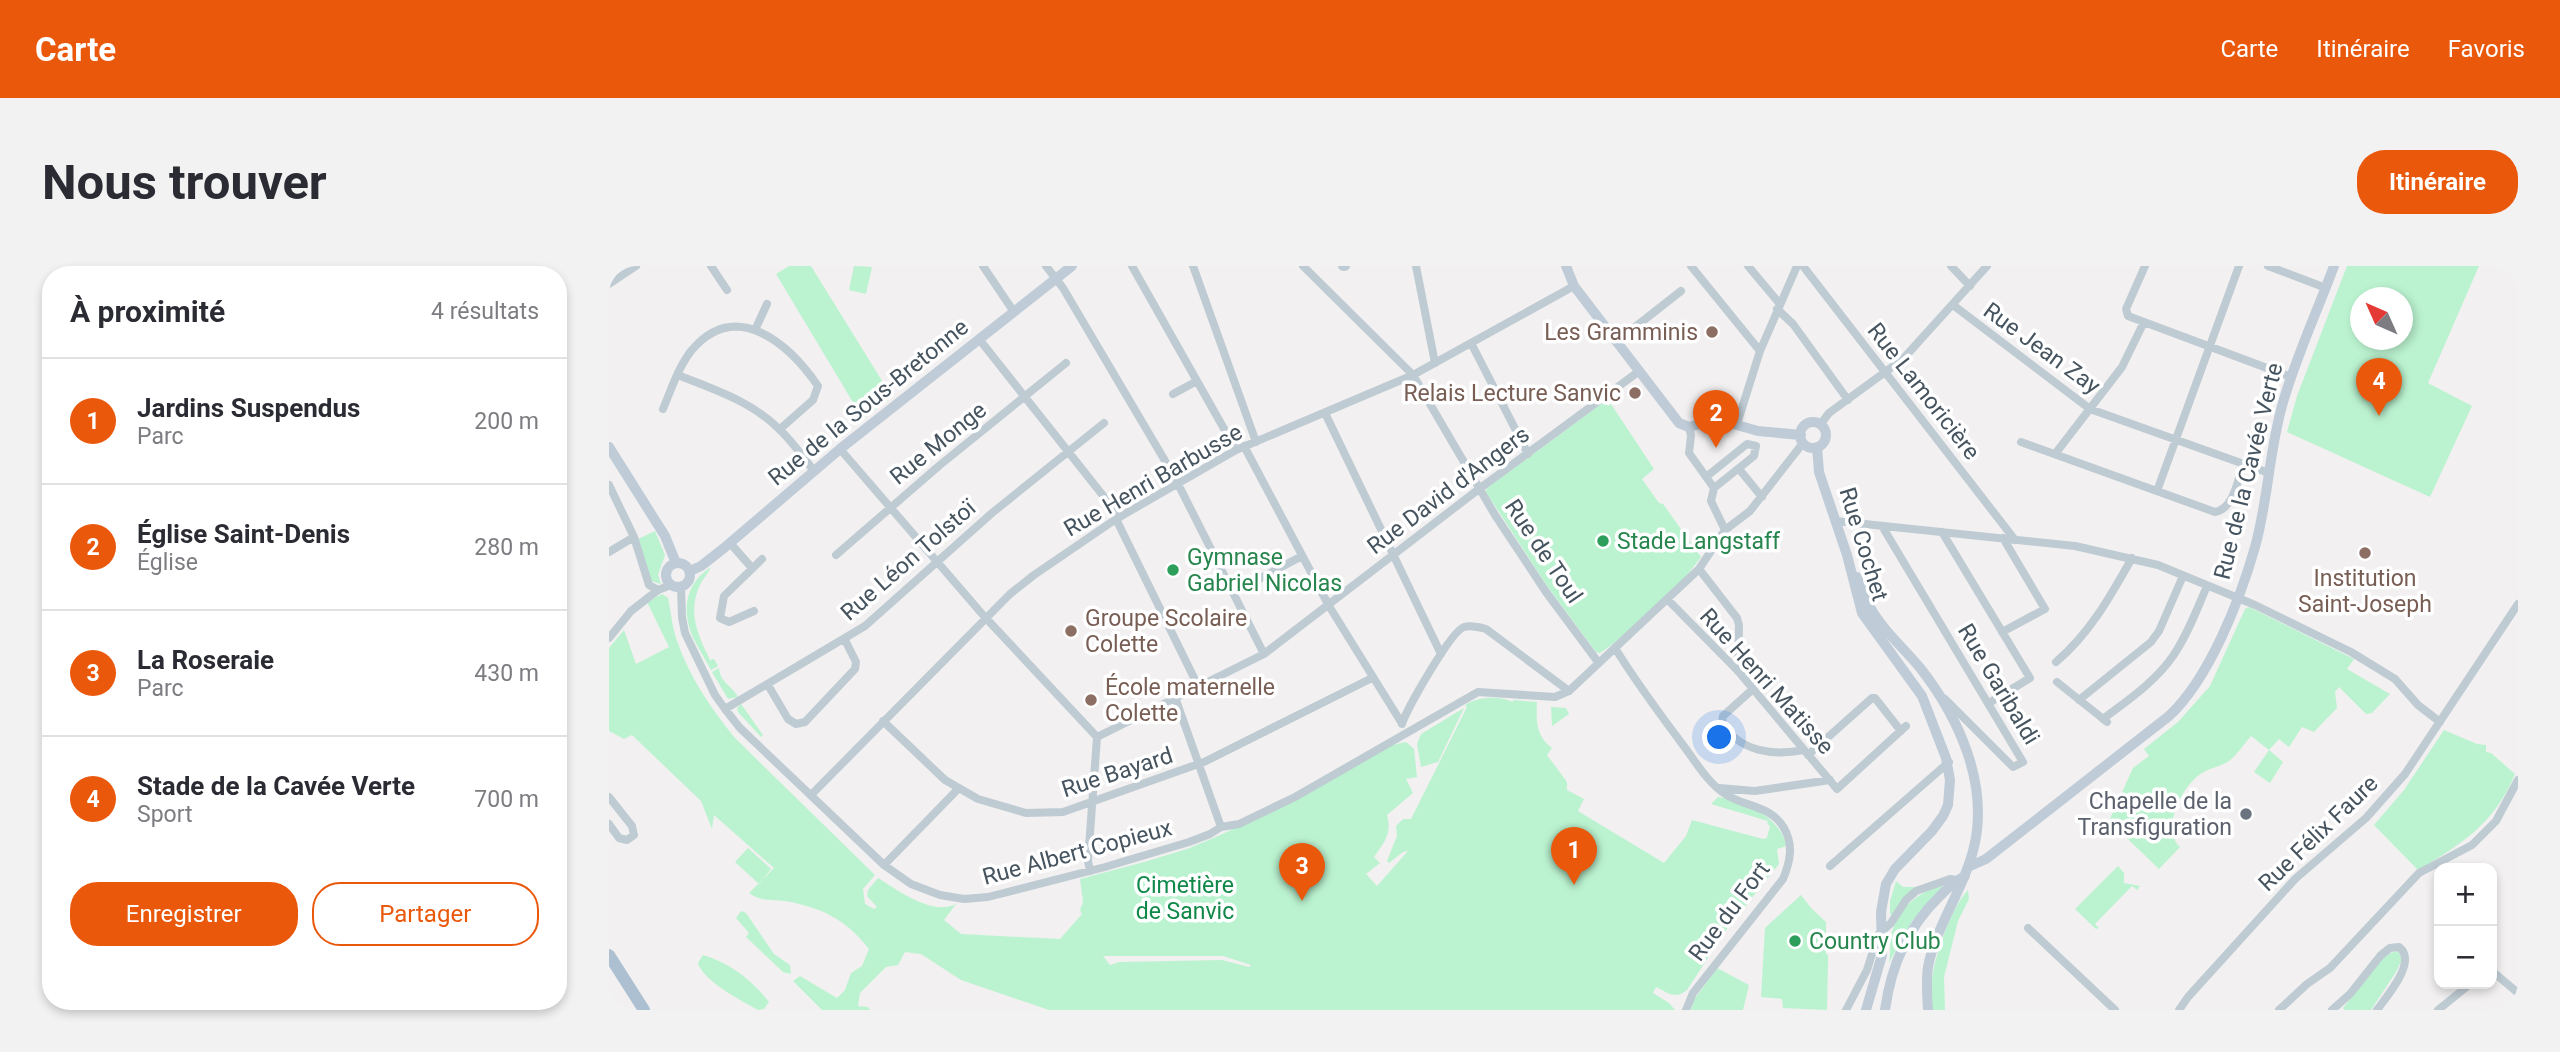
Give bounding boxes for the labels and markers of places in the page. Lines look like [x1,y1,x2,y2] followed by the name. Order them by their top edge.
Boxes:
[1544,319,1698,346] place label: Les Gramminis
[1704,324,1720,340] marker: Les Gramminis
[2356,358,2402,416] pin: 4
[1403,380,1621,407] place label: Relais Lecture Sanvic
[1627,385,1643,401] marker: Relais Lecture Sanvic
[1693,390,1739,448] pin: 2
[1617,528,1781,555] place label: Stade Langstaff
[1595,533,1611,549] marker: Stade Langstaff
[1187,544,1342,597] place label: Gymnase Gabriel Nicolas
[2357,545,2373,561] marker: Institution Saint-Joseph
[1165,562,1181,578] marker: Gymnase Gabriel Nicolas
[2298,565,2432,618] place label: Institution Saint-Joseph
[1085,605,1247,658] place label: Groupe Scolaire Colette
[1063,623,1079,639] marker: Groupe Scolaire Colette
[1105,673,1275,727] place label: École maternelle Colette
[1083,692,1099,708] marker: École maternelle Colette
[2078,788,2232,841] place label: Chapelle de la Transfiguration
[2238,806,2254,822] marker: Chapelle de la Transfiguration
[1551,827,1597,885] pin: 1
[1279,843,1325,901] pin: 3
[1809,928,1941,955] place label: Country Club
[1787,933,1803,949] marker: Country Club

